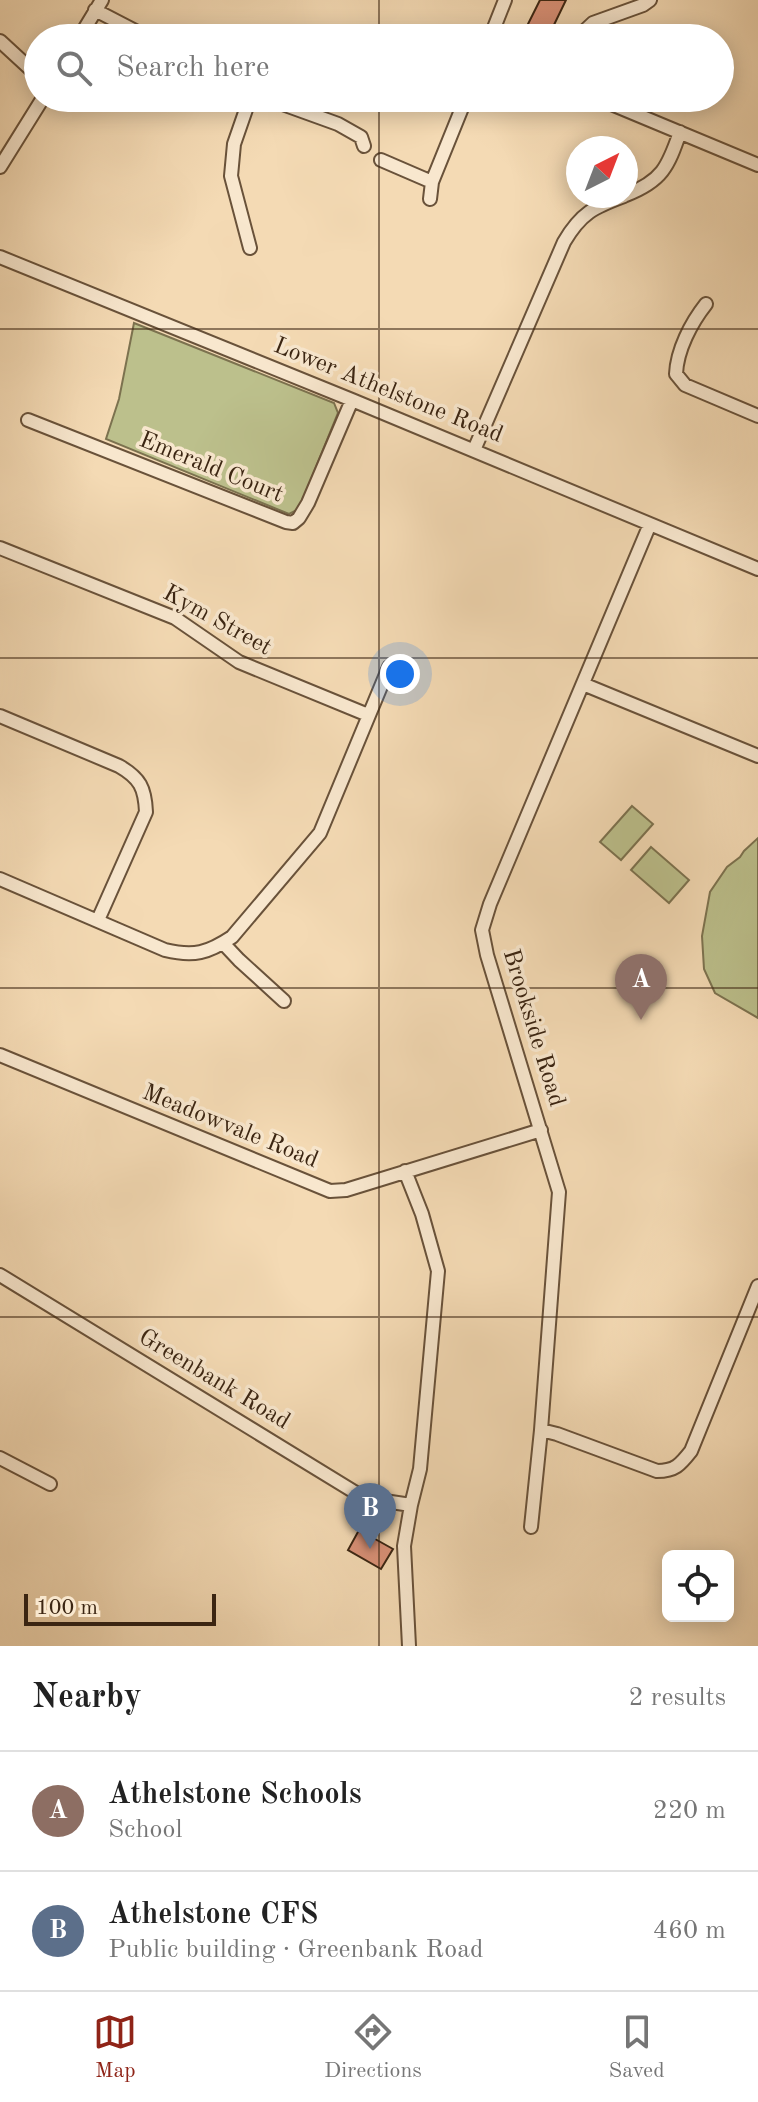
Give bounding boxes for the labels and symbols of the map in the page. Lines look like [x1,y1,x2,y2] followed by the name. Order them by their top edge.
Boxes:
[566,136,638,208] north arrow
[270,334,506,448] street label: Lower Athelstone Road
[136,428,286,508] street label: Emerald Court
[159,581,275,661] street label: Kym Street
[380,654,420,694] your location
[498,946,568,1110] street label: Brookside Road
[615,954,667,1020] pin: A
[139,1081,321,1173] street label: Meadowvale Road
[134,1325,294,1435] street label: Greenbank Road
[344,1483,396,1549] pin: B
[24,1590,216,1626] scale bar

